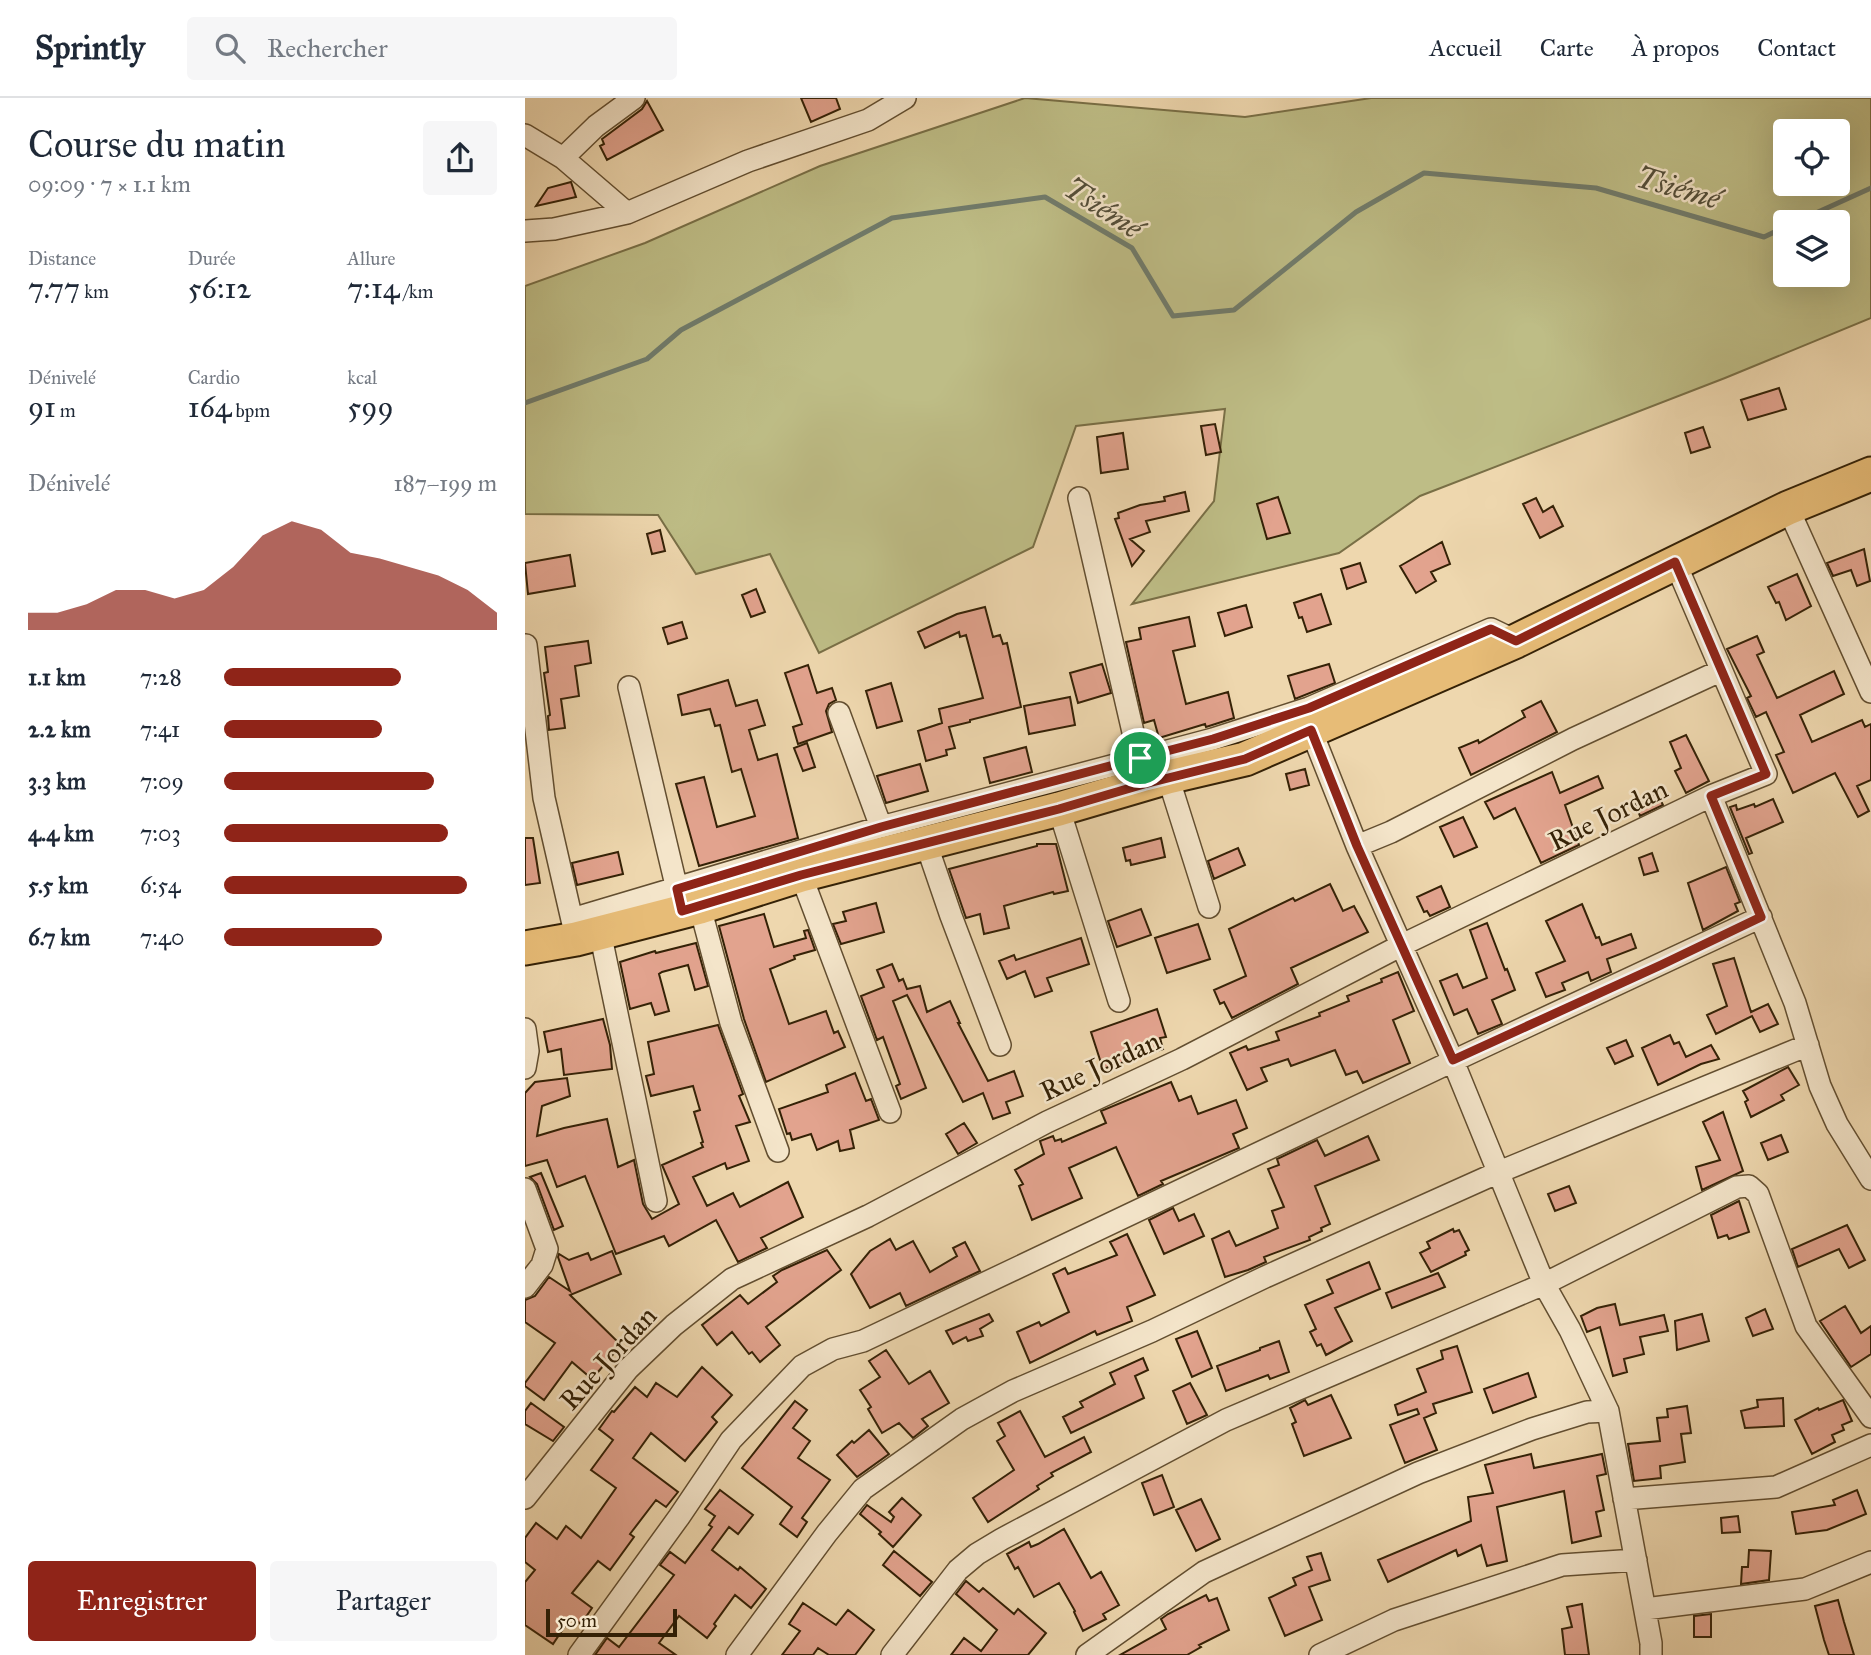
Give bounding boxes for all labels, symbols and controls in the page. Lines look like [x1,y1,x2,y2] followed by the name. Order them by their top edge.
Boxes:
[187,17,677,80] search box
[35,28,145,68] text: Sprintly
[211,29,249,67] icon: search
[267,32,388,64] text: Rechercher
[1430,33,1502,63] text: Accueil
[1540,33,1594,63] text: Carte
[1632,33,1719,63] text: À propos
[1757,33,1836,63] text: Contact
[1773,119,1850,287] map controls
[1773,119,1850,196] button: locate
[28,121,286,167] text: Course du matin
[423,121,497,195] button: share
[1632,159,1729,218] water label: Tsiémé
[28,170,191,198] text: 09:09 · 7 × 1.1 km
[1057,170,1153,249] water label: Tsiémé
[1773,210,1850,287] button: layers
[28,247,96,270] text: Distance
[188,247,236,270] text: Durée
[347,247,395,270] text: Allure
[28,270,80,306] text: 7.77
[188,270,251,306] text: 56:12
[347,270,399,306] text: 7:14
[80,280,109,303] text: km
[399,280,433,303] text: /km
[28,366,96,389] text: Dénivelé
[188,366,240,389] text: Cardio
[347,366,377,389] text: kcal
[28,389,56,425] text: 91
[188,389,232,425] text: 164
[347,389,394,425] text: 599
[56,399,76,422] text: m
[232,399,270,422] text: bpm
[28,469,110,497] text: Dénivelé
[393,469,497,497] text: 187–199 m
[28,663,86,691] text: 1.1 km
[140,663,182,691] text: 7:28
[28,715,91,743] text: 2.2 km
[140,715,180,743] text: 7:41
[1110,728,1170,788] pin
[1121,739,1159,777] icon: arrive
[28,767,86,795] text: 3.3 km
[140,767,184,795] text: 7:09
[1543,771,1673,859] street label: Rue Jordan
[28,819,94,847] text: 4.4 km
[140,819,181,847] text: 7:03
[28,871,88,899] text: 5.5 km
[140,871,181,899] text: 6:54
[28,923,90,951] text: 6.7 km
[140,923,184,951] text: 7:40
[1034,1023,1166,1109] street label: Rue Jordan
[552,1299,664,1417] street label: Rue Jordan
[28,1561,256,1641] button: Enregistrer
[270,1561,497,1641] button: Partager
[546,1606,677,1638] scale bar
[557,1609,597,1632] text: 50 m

